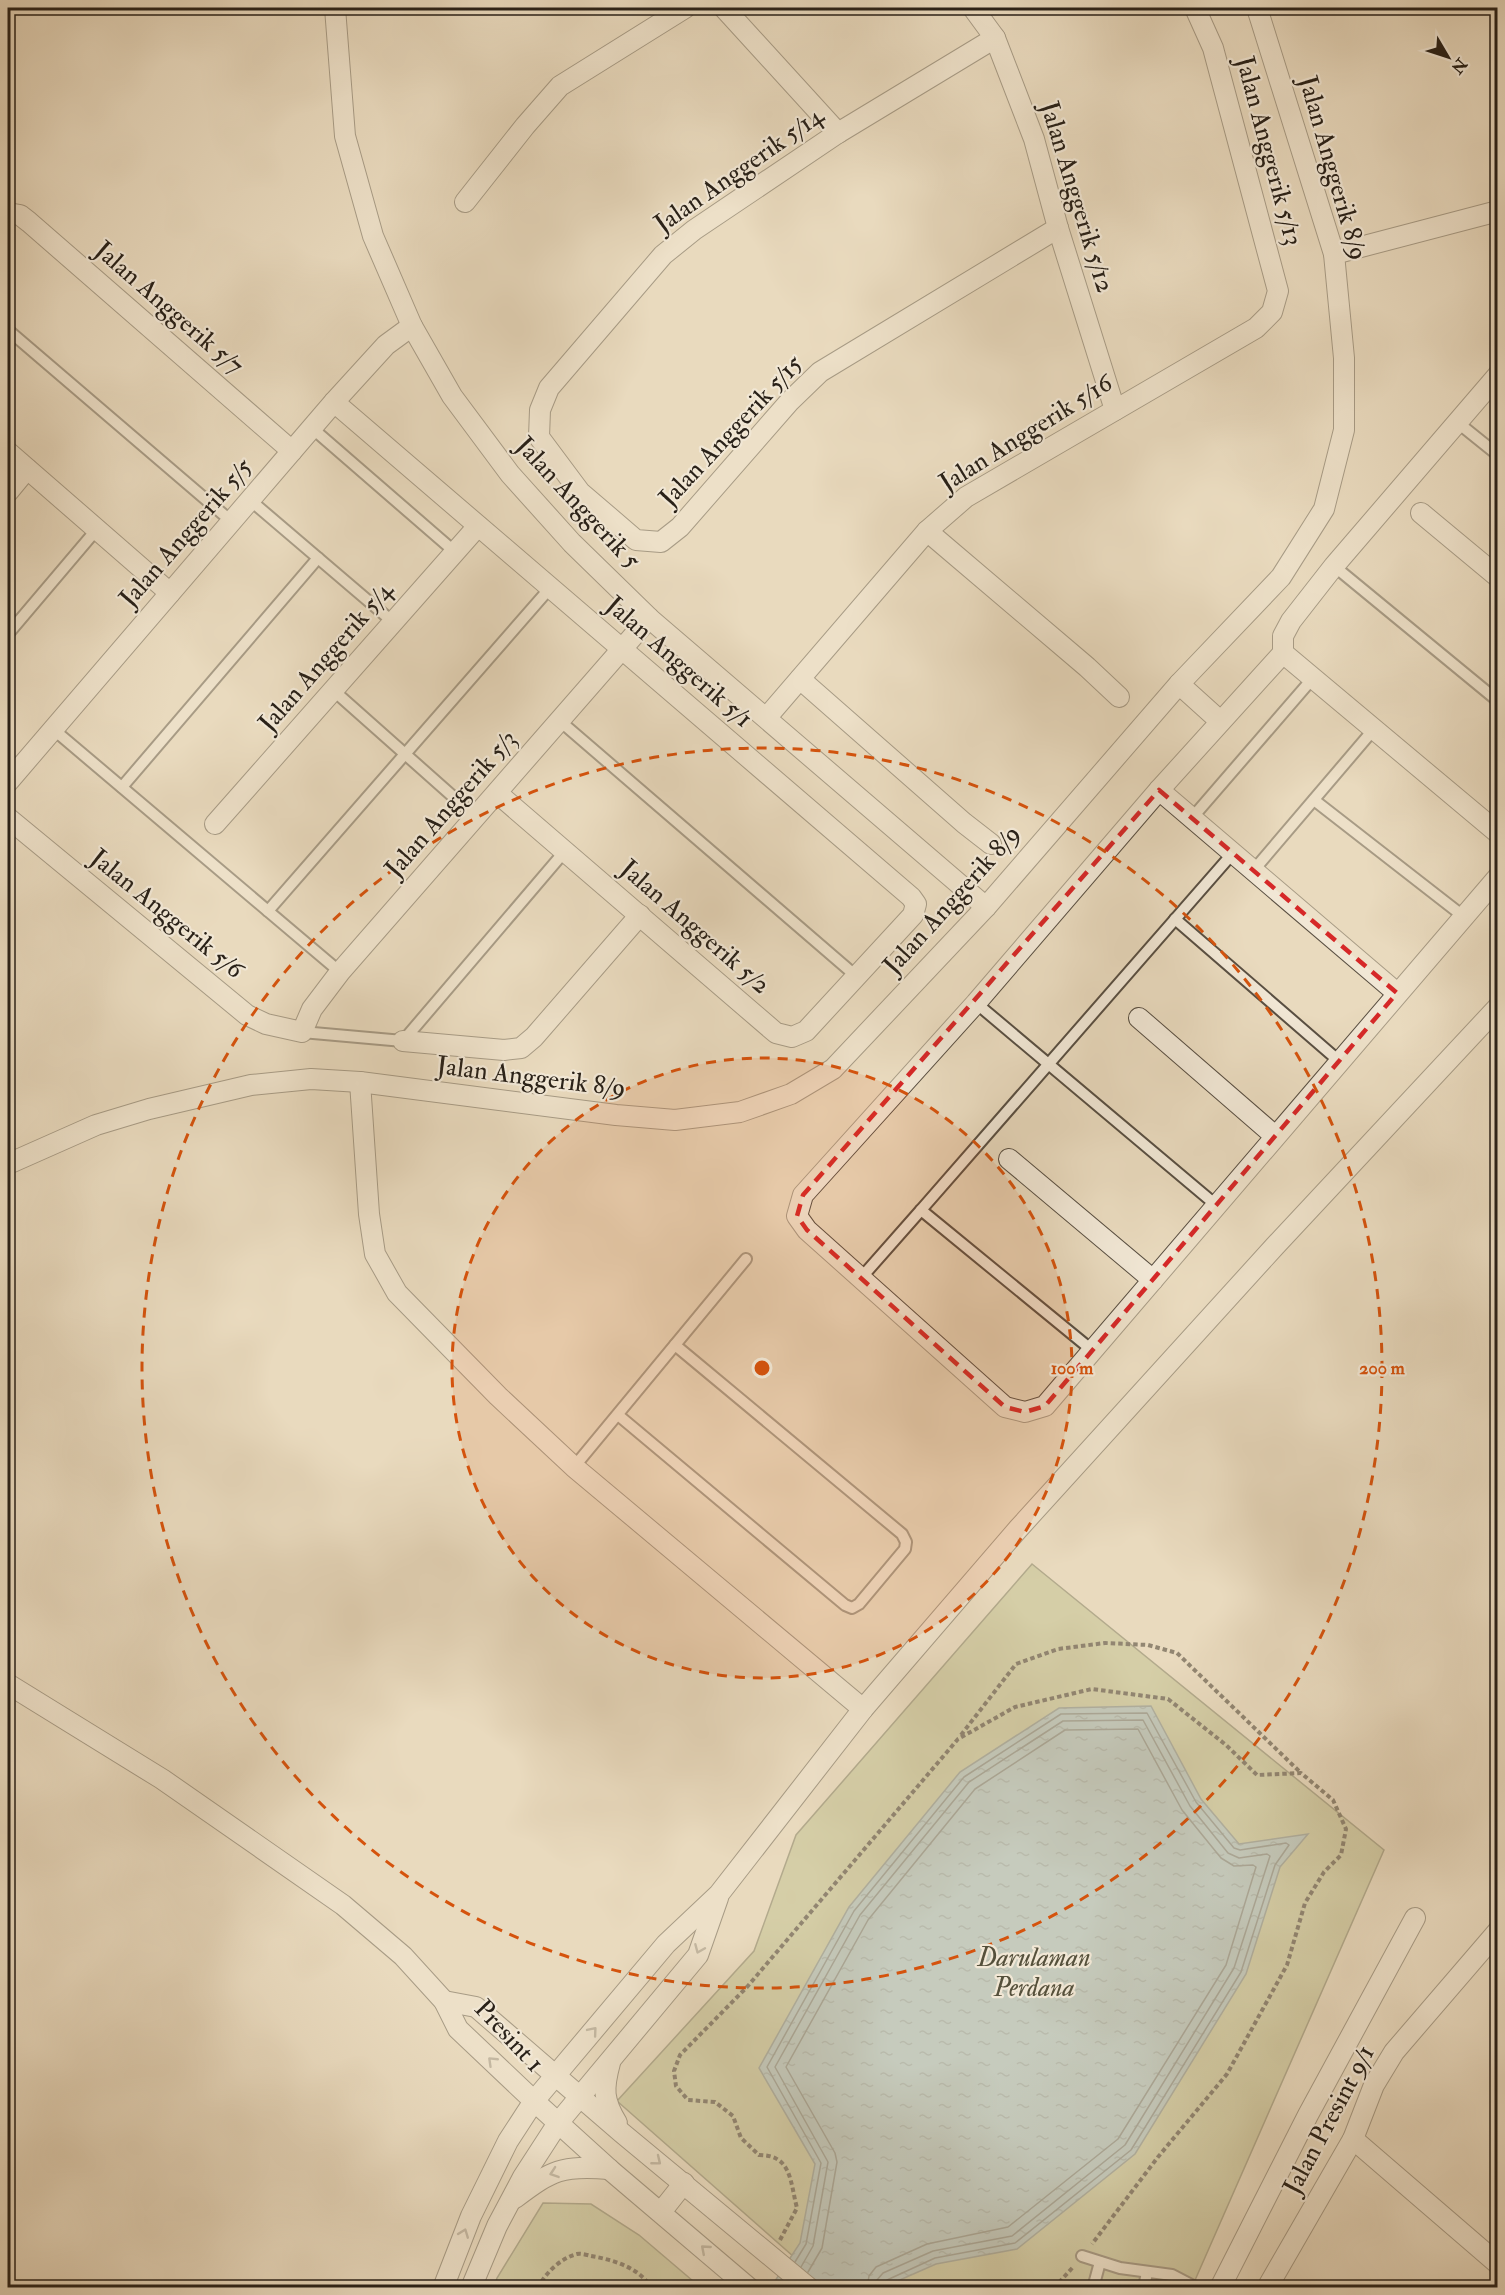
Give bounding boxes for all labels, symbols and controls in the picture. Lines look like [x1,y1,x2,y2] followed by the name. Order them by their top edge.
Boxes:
[1418,27,1478,87] north arrow
[1228,52,1310,249] street label: Jalan Anggerik 5/13
[1446,53,1472,78] text: N
[1291,71,1375,264] street label: Jalan Anggerik 8/9
[1032,97,1121,296] street label: Jalan Anggerik 5/12
[648,99,830,241] street label: Jalan Anggerik 5/14
[87,234,250,382] street label: Jalan Anggerik 5/7
[652,348,810,514] street label: Jalan Anggerik 5/15
[933,366,1120,500] street label: Jalan Anggerik 5/16
[508,429,648,576] street label: Jalan Anggerik 5
[112,451,260,615] street label: Jalan Anggerik 5/5
[251,574,401,740] street label: Jalan Anggerik 5/4
[598,589,759,735] street label: Jalan Anggerik 5/1
[377,723,524,885] street label: Jalan Anggerik 5/3
[876,819,1027,982] street label: Jalan Anggerik 8/9
[83,842,252,987] street label: Jalan Anggerik 5/6
[612,852,777,1001] street label: Jalan Anggerik 5/2
[434,1049,627,1104] street label: Jalan Anggerik 8/9
[1051,1357,1094,1380] text: 100 m
[1359,1357,1406,1380] text: 200 m
[752,1358,772,1378] centre of rings
[977,1942,1090,2004] park label: Darulaman Perdana
[694,1943,706,1954] one-way arrow
[467,1993,551,2079] street label: Presint 1
[586,2027,597,2038] one-way arrow
[1276,2040,1382,2201] street label: Jalan Presint 9/1
[488,2057,499,2068] one-way arrow
[650,2154,661,2165] one-way arrow
[549,2165,560,2178] one-way arrow
[457,2228,469,2239] one-way arrow
[701,2245,712,2256] one-way arrow

